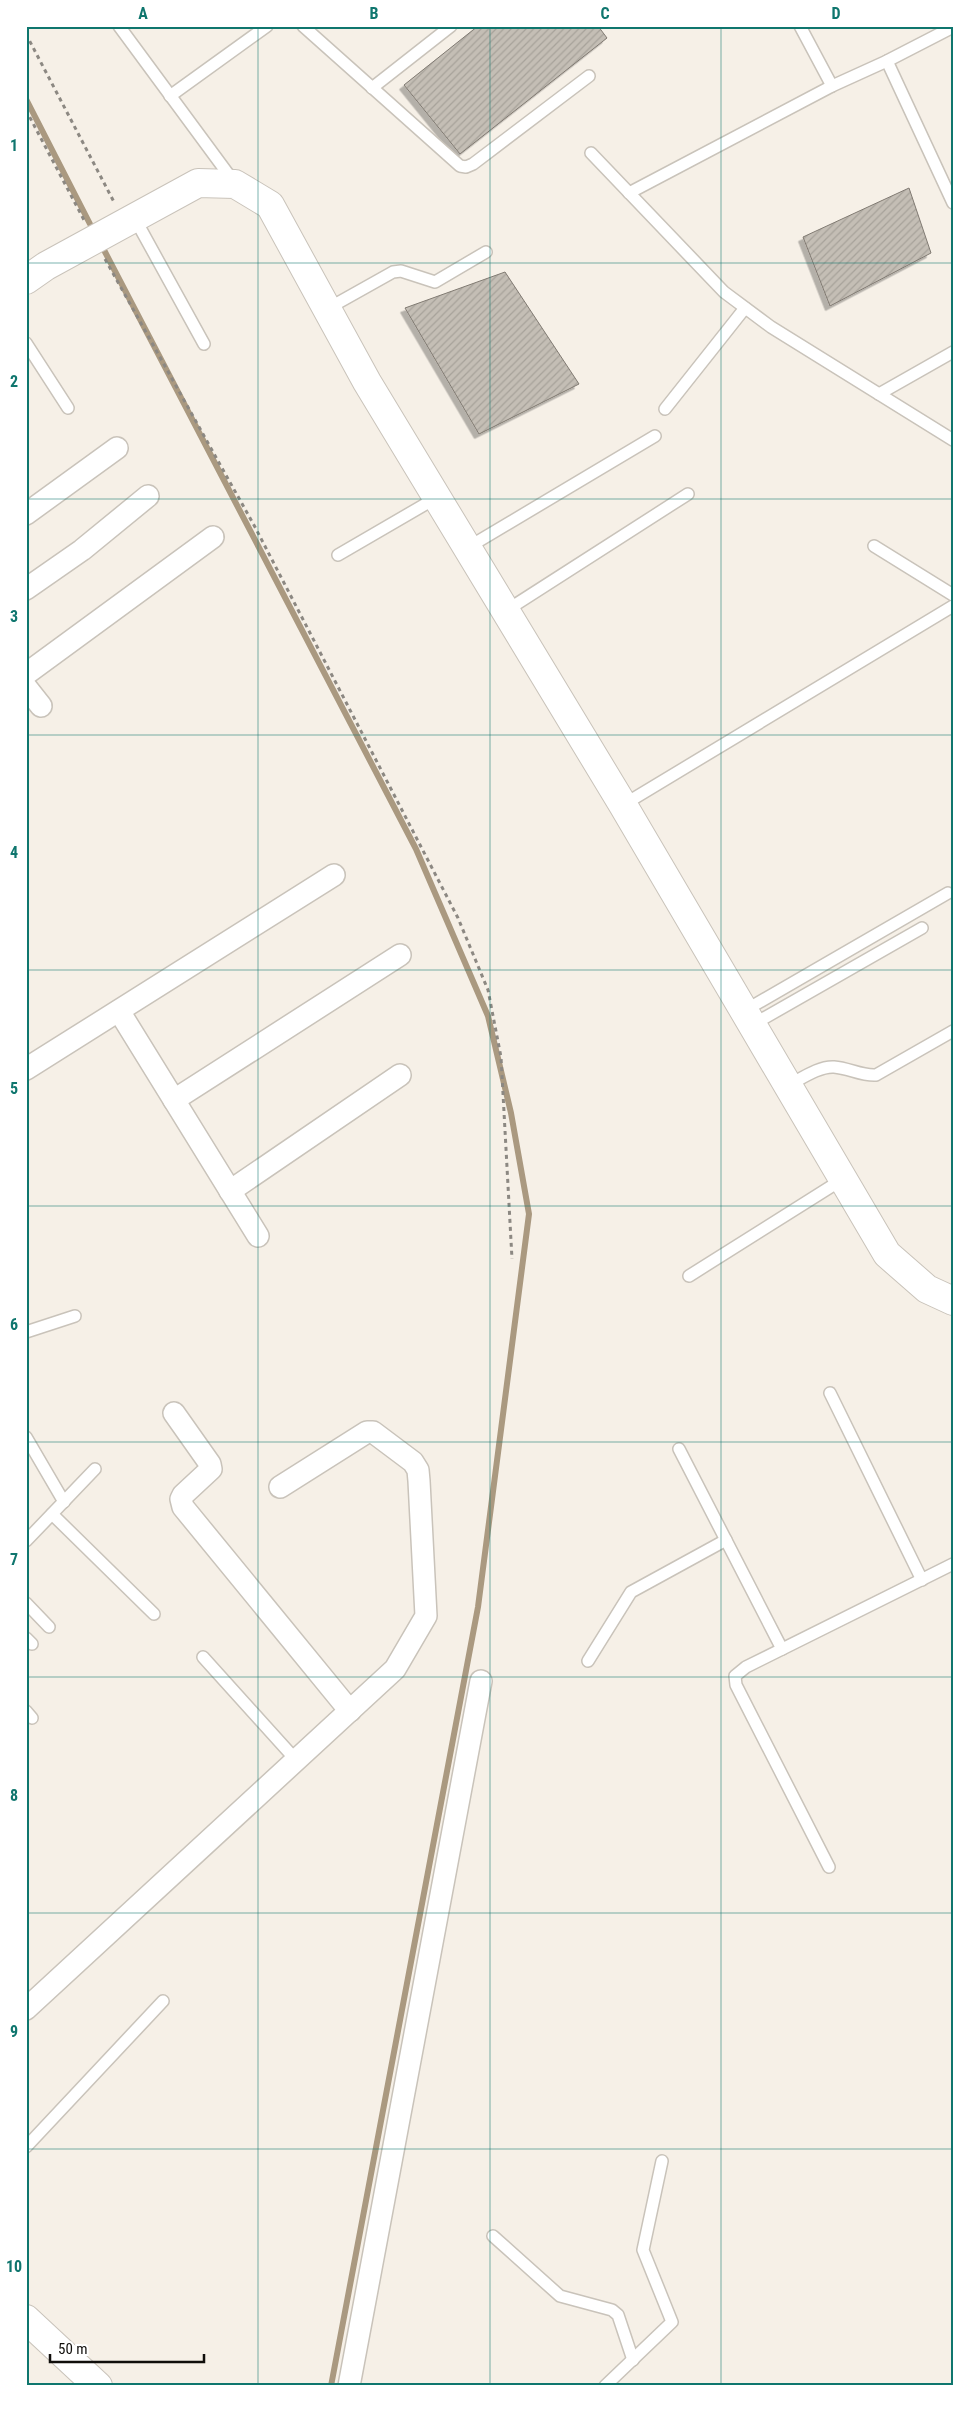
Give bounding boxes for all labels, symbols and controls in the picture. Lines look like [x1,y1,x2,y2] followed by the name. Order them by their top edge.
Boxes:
[138,4,148,23] text: A
[370,4,379,23] text: B
[600,4,610,23] text: C
[831,4,841,23] text: D
[10,136,18,155] text: 1
[10,372,18,391] text: 2
[10,607,18,626] text: 3
[10,843,18,862] text: 4
[10,1079,18,1098] text: 5
[10,1315,18,1334] text: 6
[10,1550,18,1569] text: 7
[10,1786,18,1805] text: 8
[10,2022,18,2041] text: 9
[6,2257,22,2276] text: 10
[50,2332,204,2364] scale bar
[58,2340,88,2358] text: 50 m

